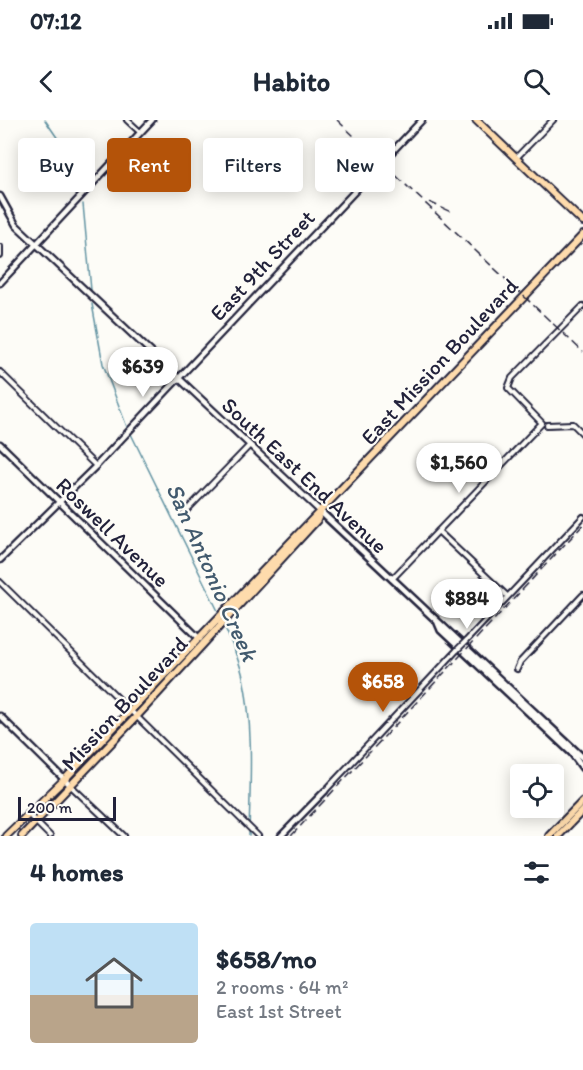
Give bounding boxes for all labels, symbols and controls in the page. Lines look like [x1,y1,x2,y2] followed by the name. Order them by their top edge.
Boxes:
[30,8,82,35] text: 07:12
[30,65,63,98] icon: back
[253,65,330,98] text: Habito
[520,65,553,98] icon: search
[18,138,95,192] chip: Buy
[107,138,191,192] chip: Rent
[203,138,303,192] chip: Filters
[315,138,395,192] chip: New
[204,204,321,326] street label: East 9th Street
[355,272,524,450] street label: East Mission Boulevard
[107,347,179,398] pin: $639
[122,354,164,378] text: $639
[216,392,393,559] street label: South East End Avenue
[410,443,508,494] pin: $1,560
[430,450,488,474] text: $1,560
[50,472,175,593] street label: Roswell Avenue
[160,478,265,667] water label: San Antonio Creek
[431,579,503,630] pin: $884
[445,586,489,610] text: $884
[55,631,193,776] street label: Mission Boulevard
[347,662,419,713] pin: $658
[362,669,404,693] text: $658
[510,764,564,818] map controls
[510,764,564,818] button: locate
[18,794,116,822] scale bar
[27,798,72,817] text: 200 m
[30,856,124,888] text: 4 homes
[520,856,553,889] icon: filters
[216,943,317,975] text: $658/mo
[78,947,150,1019] icon: home
[216,975,348,999] text: 2 rooms · 64 m²
[216,999,342,1023] text: East 1st Street

